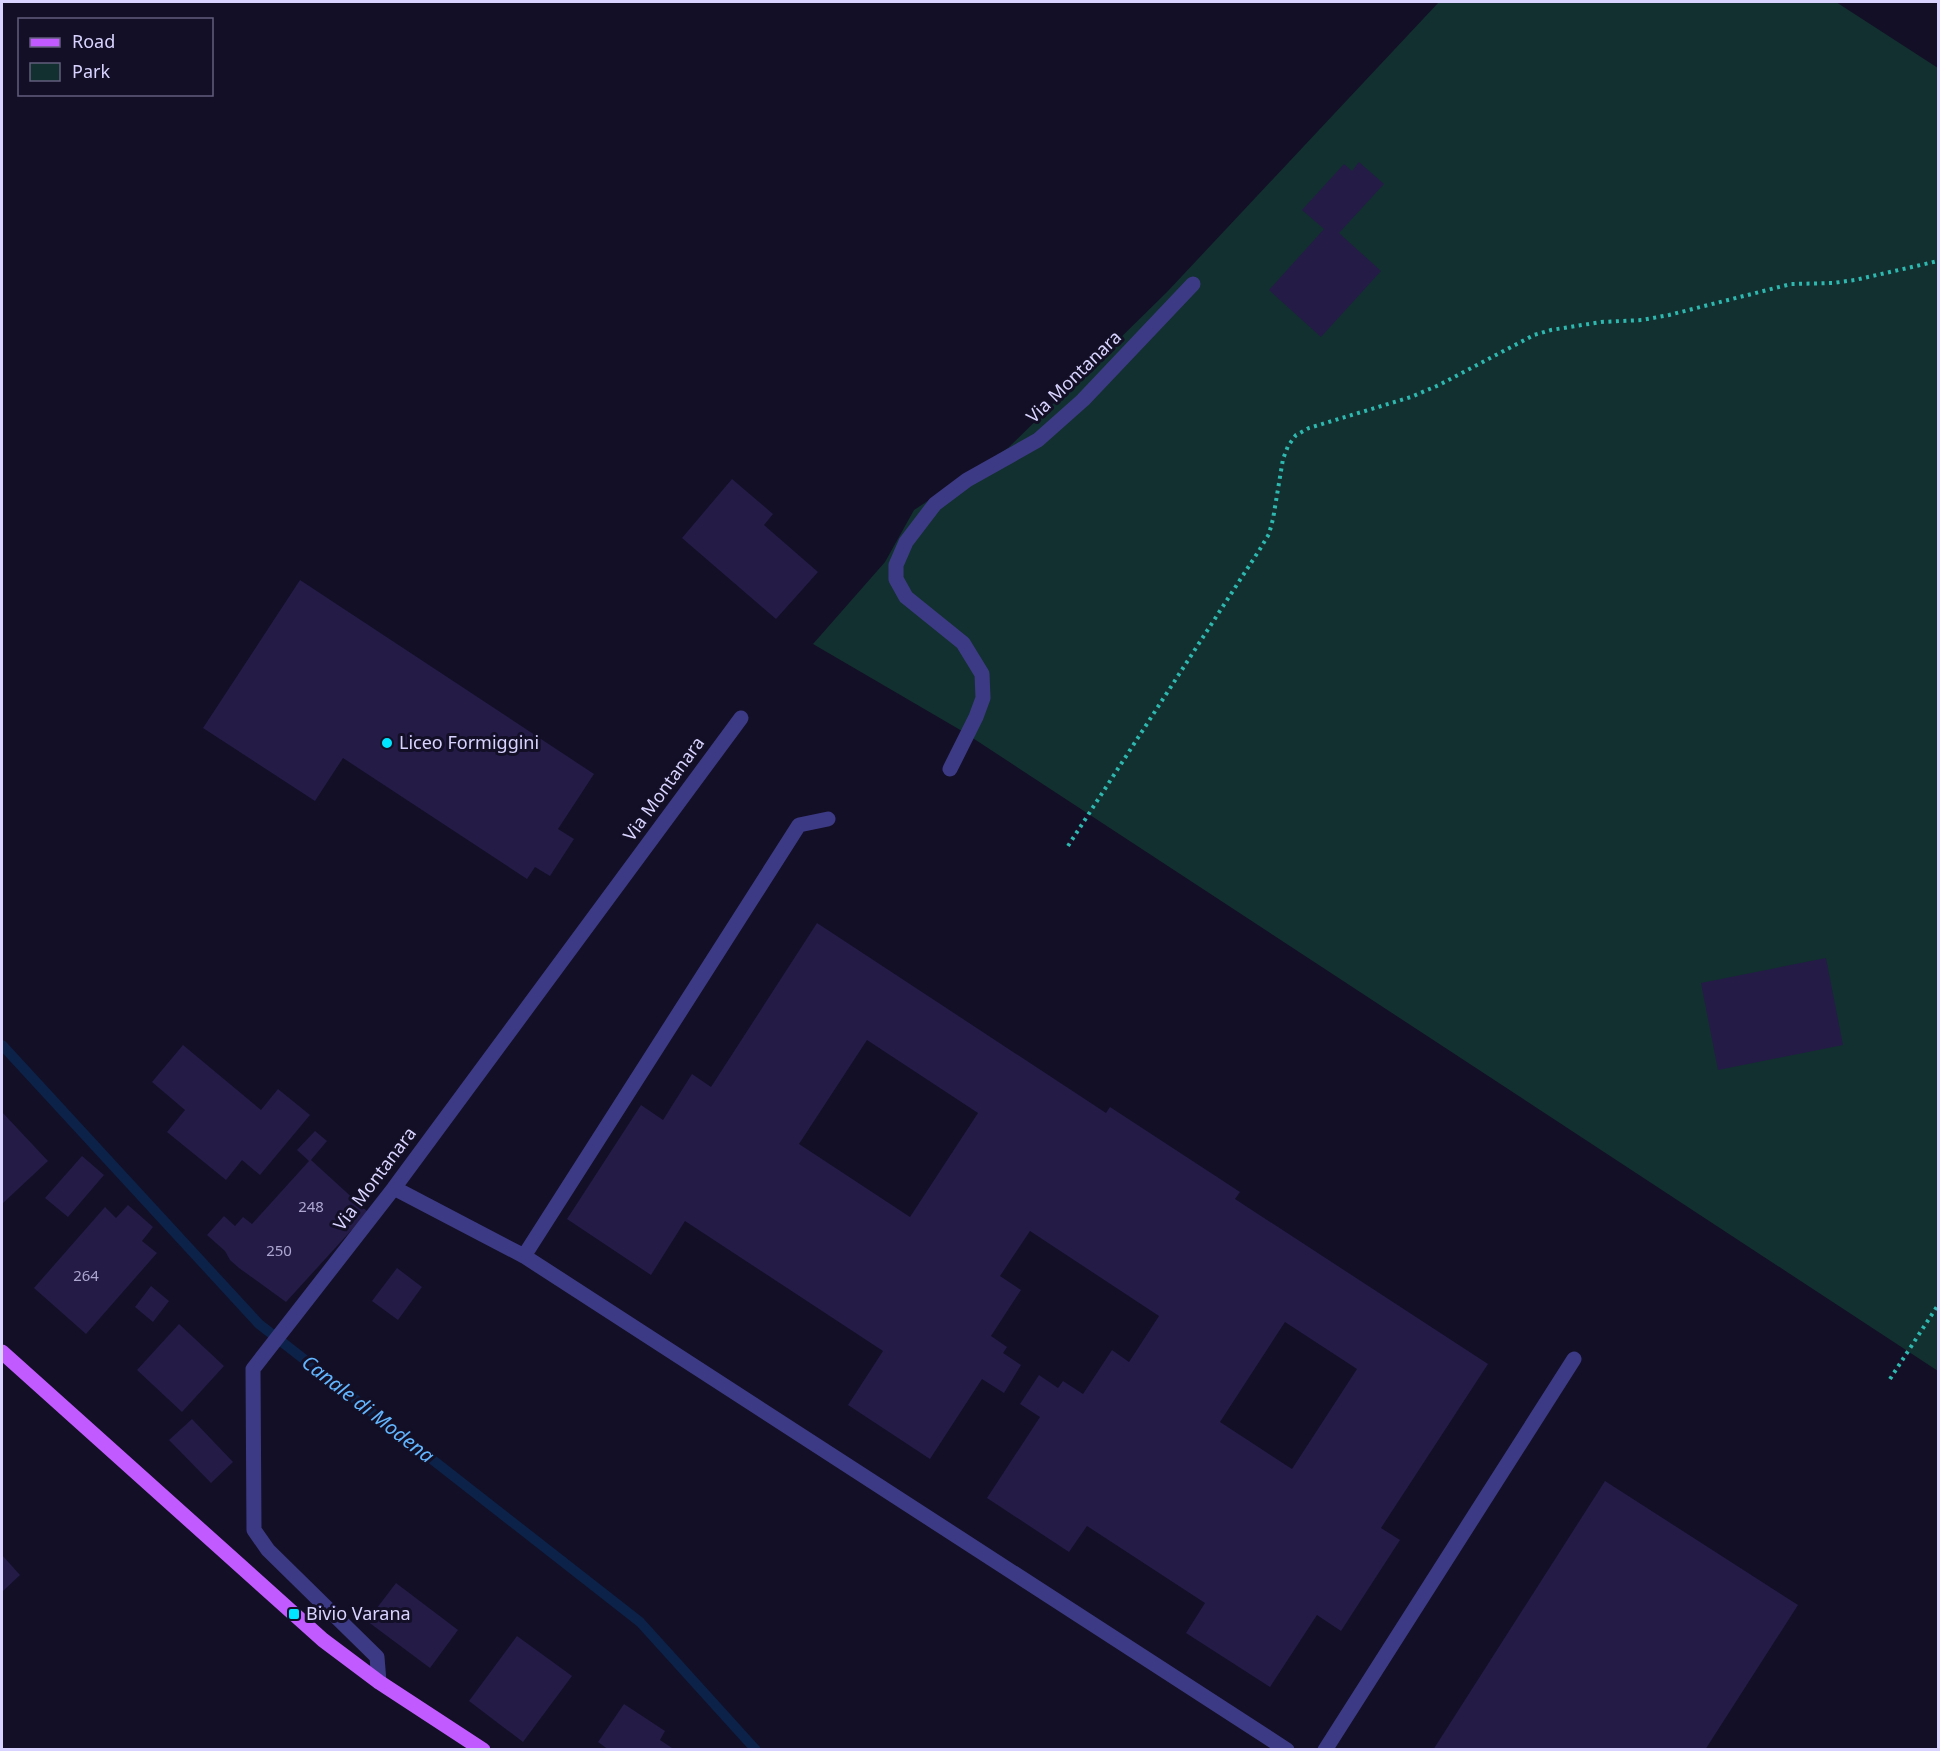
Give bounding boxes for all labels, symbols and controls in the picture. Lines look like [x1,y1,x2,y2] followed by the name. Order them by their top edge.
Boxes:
[18,18,213,96] legend
[72,29,115,53] text: Road
[72,59,110,83] text: Park
[1021,325,1126,428] street label: Via Montanara
[399,730,539,754] place label: Liceo Formiggini
[617,731,709,845] street label: Via Montanara
[380,736,394,750] marker: Liceo Formiggini
[327,1122,421,1235] street label: Via Montanara
[298,1196,324,1216] house number: 248
[266,1240,292,1260] house number: 250
[73,1265,99,1285] house number: 264
[297,1348,440,1469] water label: Canale di Modena
[306,1601,411,1625] place label: Bivio Varana
[287,1607,301,1621] marker: Bivio Varana

